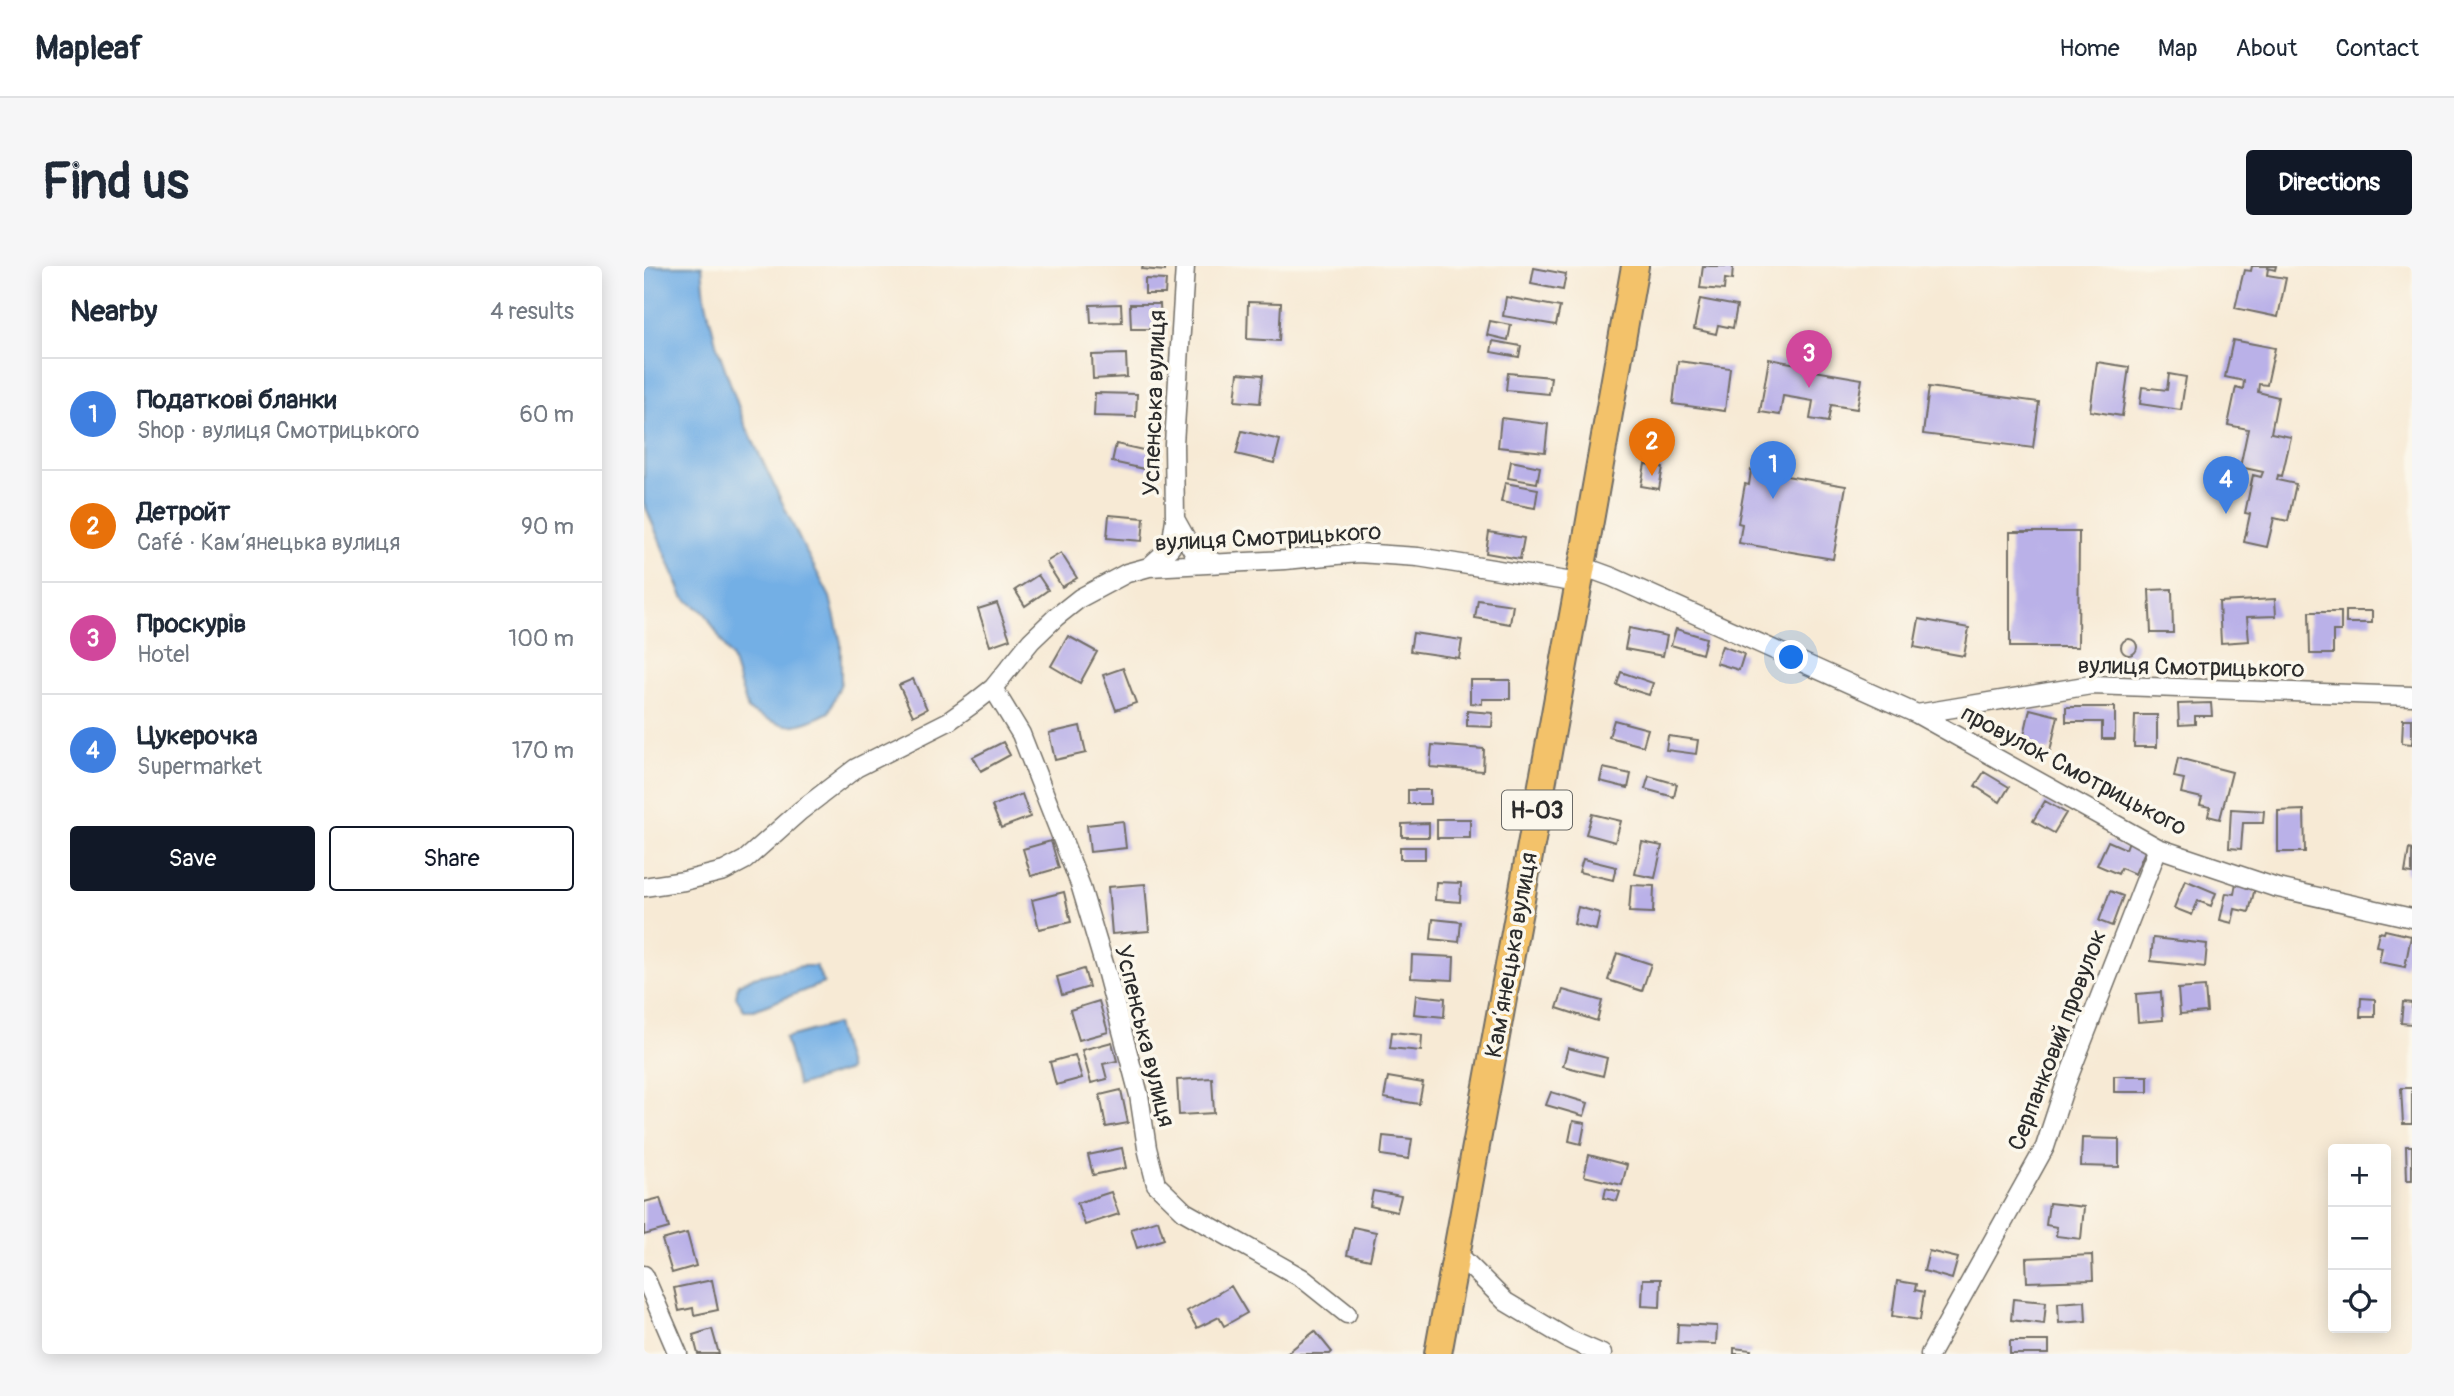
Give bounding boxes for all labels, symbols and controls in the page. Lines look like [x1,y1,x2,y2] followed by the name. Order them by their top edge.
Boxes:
[35,28,143,69] text: Mapleaf
[2059,34,2120,63] text: Home
[2158,34,2198,63] text: Map
[2236,34,2298,63] text: About
[2336,34,2419,63] text: Contact
[2246,150,2412,215] button: Directions
[42,152,189,213] text: Find us
[70,293,157,330] text: Nearby
[490,297,574,326] text: 4 results
[1137,309,1172,497] street label: Успенська вулиця
[1786,330,1832,388] pin: 3
[137,384,336,416] text: Податкові бланки
[89,400,98,429] text: 1
[519,400,574,429] text: 60 m
[137,416,419,445] text: Shop · вулиця Смотрицького
[1629,418,1675,476] pin: 2
[1750,441,1796,499] pin: 1
[2203,456,2249,514] pin: 4
[137,496,230,528] text: Детройт
[87,512,99,541] text: 2
[521,512,574,541] text: 90 m
[1154,517,1382,558] street label: вулиця Смотрицького
[137,528,400,557] text: Café · Камʼянецька вулиця
[137,608,246,640] text: Проскурів
[87,624,99,653] text: 3
[508,624,574,653] text: 100 m
[137,640,190,669] text: Hotel
[1774,640,1808,674] your location
[2077,651,2305,684] street label: вулиця Смотрицького
[1956,699,2192,842] street label: провулок Смотрицького
[137,720,258,752] text: Цукерочка
[86,736,100,765] text: 4
[512,736,574,765] text: 170 m
[137,752,262,781] text: Supermarket
[1502,790,1572,830] road number: Н-03
[70,826,315,891] button: Save
[329,826,574,891] button: Share
[1479,850,1544,1060] street label: Камʼянецька вулиця
[2002,926,2113,1155] street label: Серпанковий провулок
[1108,942,1181,1130] street label: Успенська вулиця
[2328,1144,2391,1333] map controls
[2328,1144,2391,1207] button: +
[2328,1207,2391,1270] button: −
[2328,1270,2391,1333] button: locate

